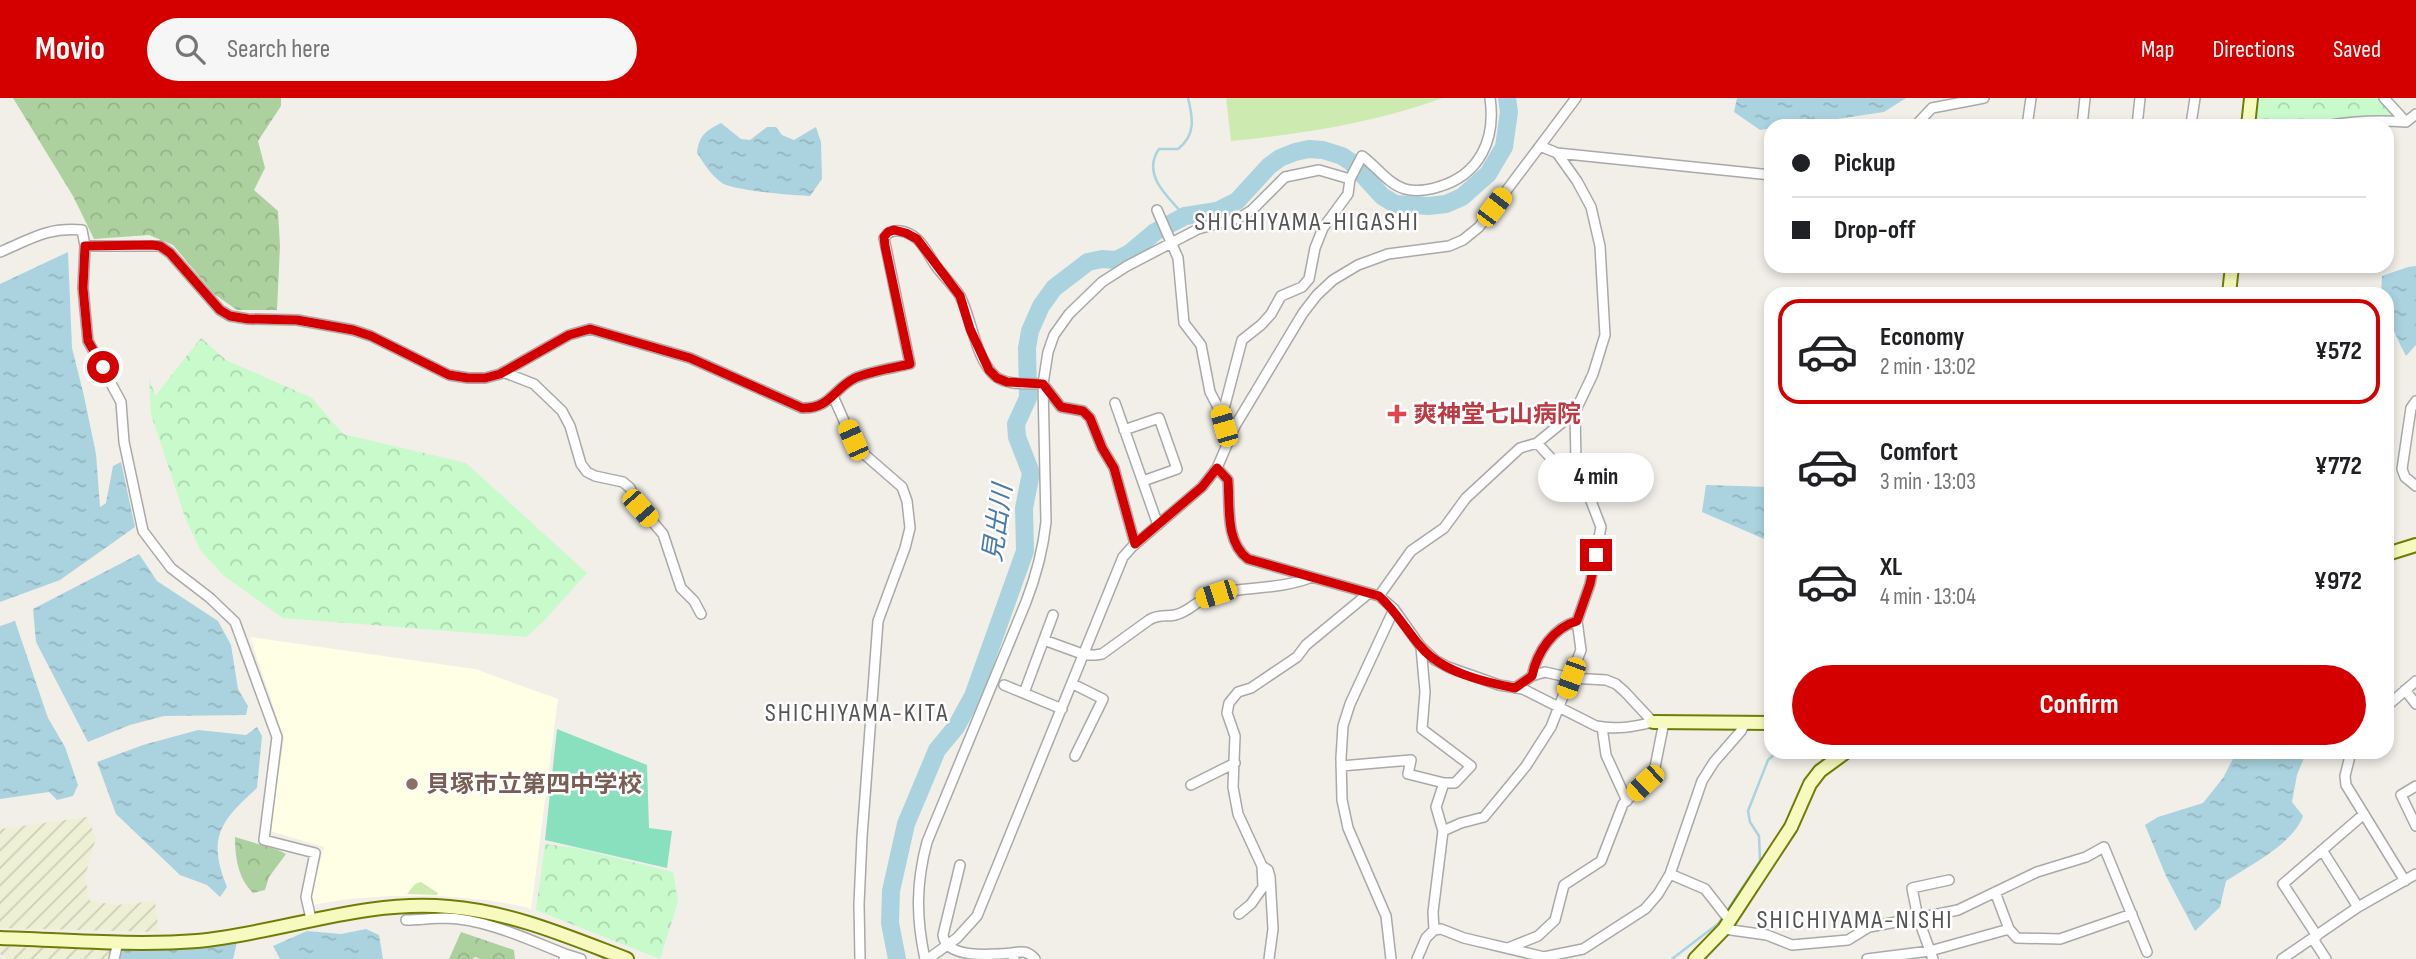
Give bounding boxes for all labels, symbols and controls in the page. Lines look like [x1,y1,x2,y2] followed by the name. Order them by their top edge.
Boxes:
[147,18,637,81] search box
[35,29,105,69] text: Movio
[171,30,209,68] icon: search
[227,34,330,65] text: Search here
[2141,35,2174,64] text: Map
[2212,35,2295,64] text: Directions
[2333,35,2381,64] text: Saved
[1834,148,1896,179] text: Pickup
[1473,184,1516,230] car
[1194,207,1420,238] district label: SHICHIYAMA-HIGASHI
[1834,215,1915,246] text: Drop-off
[1796,320,1859,383] icon: car
[1880,322,1964,353] text: Economy
[2315,336,2362,367] text: ¥572
[87,351,119,383] route start
[1880,353,1976,381] text: 2 min · 13:02
[1413,400,1581,429] place label: 爽神堂七山病院
[1209,403,1240,449] car
[1387,404,1407,424] marker: 爽神堂七山病院
[835,417,872,463] car
[1796,435,1859,498] icon: car
[1880,437,1958,468] text: Comfort
[2314,451,2362,482] text: ¥772
[1538,454,1654,503] callout: 4 min
[1574,463,1618,491] text: 4 min
[1880,468,1976,496] text: 3 min · 13:03
[978,479,1020,564] water label: 見出川
[619,485,662,531] car
[1580,539,1612,571] route end
[1796,550,1859,613] icon: car
[1880,552,1902,583] text: XL
[2314,566,2362,597] text: ¥972
[1193,578,1240,610] car
[1880,583,1976,611] text: 4 min · 13:04
[1554,655,1589,701] car
[1792,665,2366,745] button: Confirm
[765,698,949,729] district label: SHICHIYAMA-KITA
[1623,761,1668,805] car
[426,770,642,799] place label: 貝塚市立第四中学校
[404,776,420,792] marker: 貝塚市立第四中学校
[1756,905,1954,936] district label: SHICHIYAMA-NISHI

